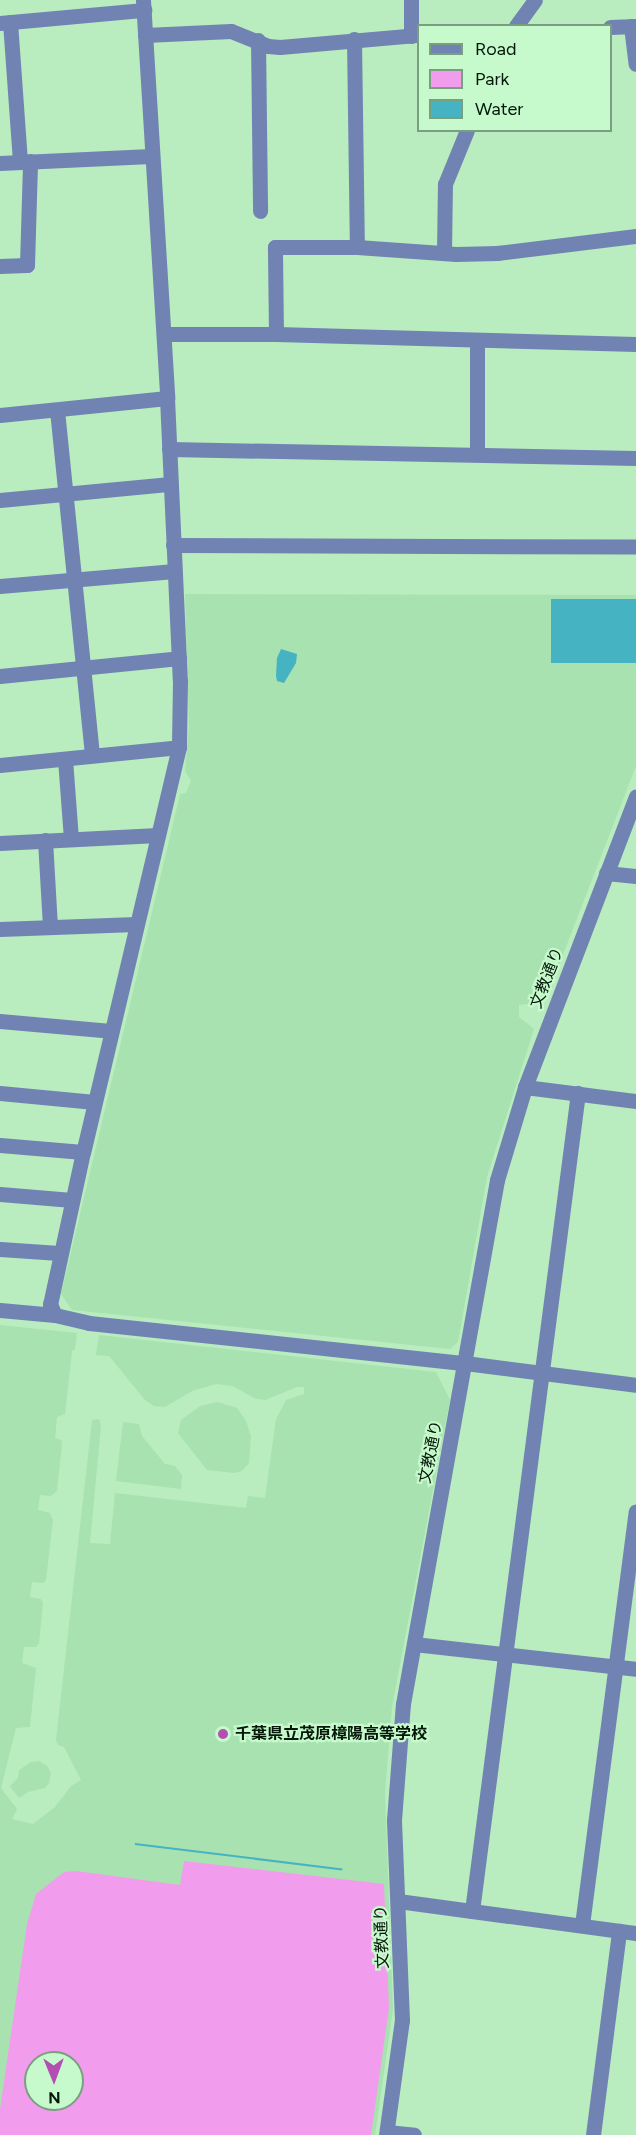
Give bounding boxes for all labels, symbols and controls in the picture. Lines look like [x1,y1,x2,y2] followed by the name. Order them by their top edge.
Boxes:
[417,24,612,132] legend
[475,38,516,60] text: Road
[475,68,509,90] text: Park
[475,98,523,120] text: Water
[527,945,567,1011] street label: 文教通り
[415,1419,447,1485] street label: 文教通り
[235,1724,427,1744] place label: 千葉県立茂原樟陽高等学校
[216,1727,230,1741] marker: 千葉県立茂原樟陽高等学校
[371,1905,393,1969] street label: 文教通り
[24,2051,84,2111] north arrow
[48,2088,61,2107] text: N

